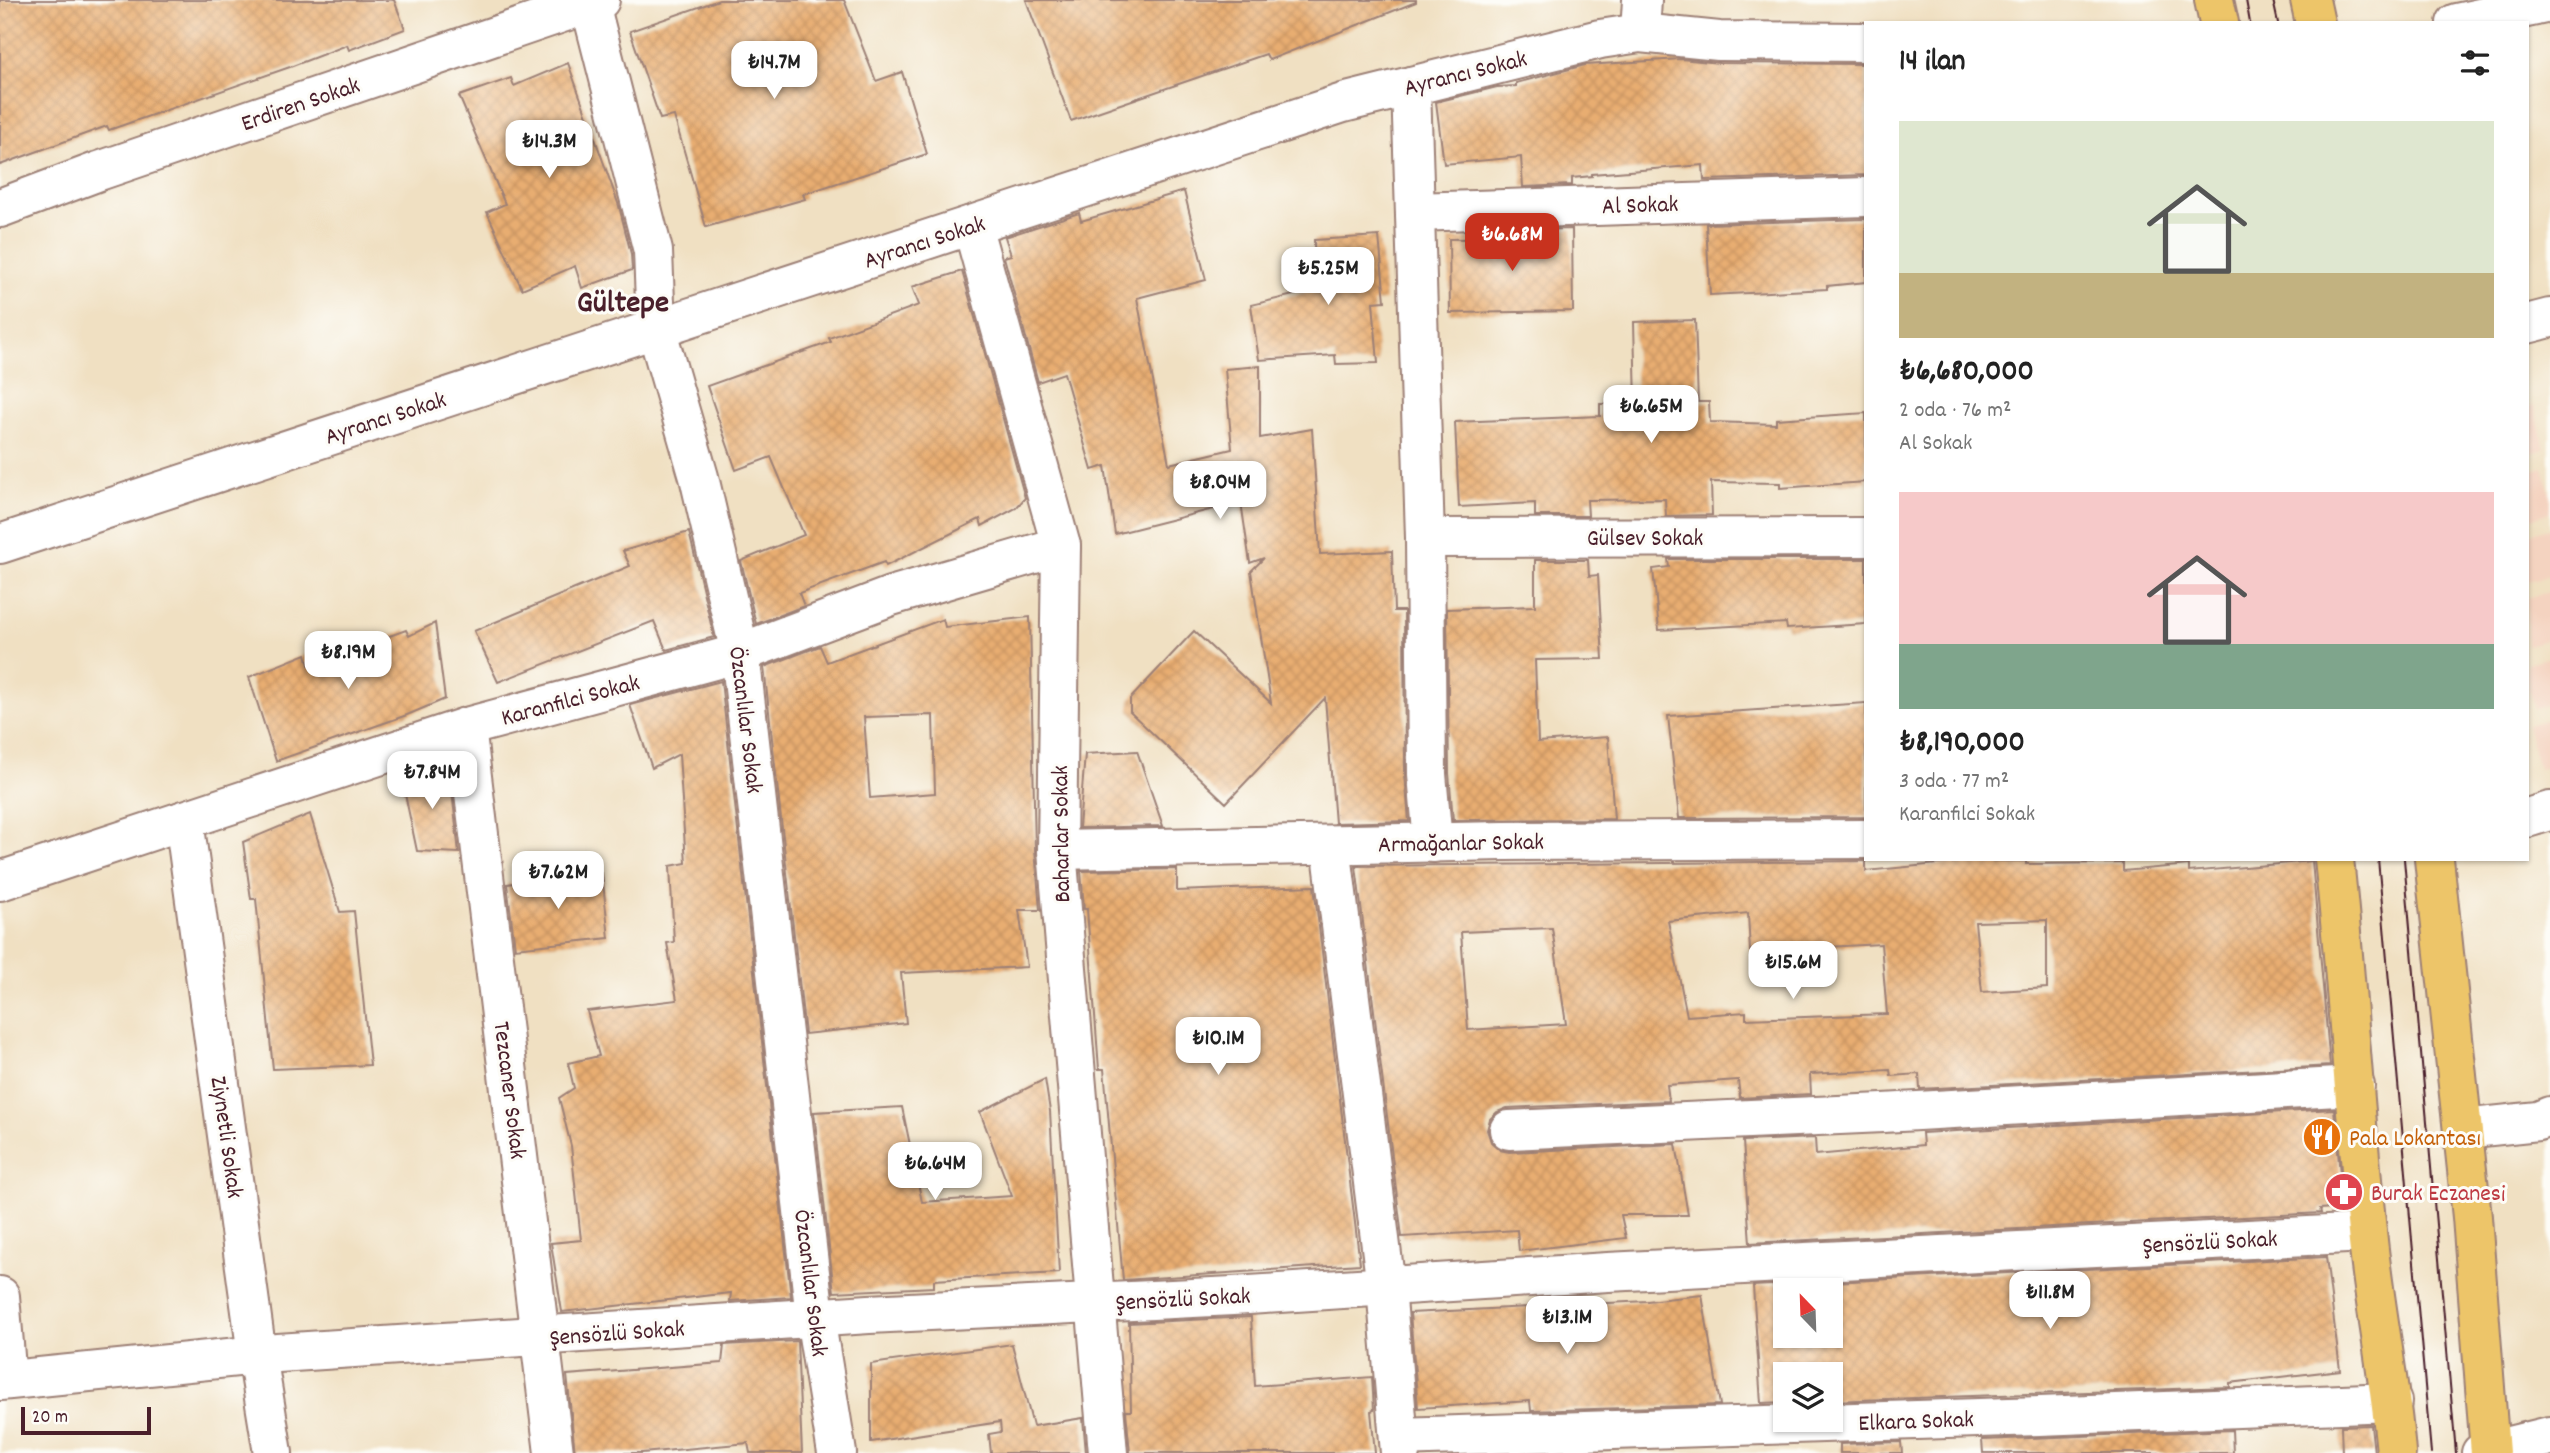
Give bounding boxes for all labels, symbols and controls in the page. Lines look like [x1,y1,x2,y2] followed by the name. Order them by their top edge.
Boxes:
[717,42,831,101] pin: ₺14.7M
[1899,42,1965,85] text: 14 ilan
[1401,43,1531,107] street label: Ayrancı Sokak
[2456,44,2494,82] icon: filters
[747,47,801,80] text: ₺14.7M
[237,70,365,142] street label: Erdiren Sokak
[492,120,606,180] pin: ₺14.3M
[522,126,576,159] text: ₺14.3M
[2134,166,2260,292] icon: home
[1601,189,1679,225] street label: Al Sokak
[860,208,990,279] street label: Ayrancı Sokak
[1455,214,1569,273] pin: ₺6.68M
[1481,219,1543,252] text: ₺6.68M
[1271,247,1385,307] pin: ₺5.25M
[1297,253,1359,286] text: ₺5.25M
[577,282,669,328] district label: Gültepe
[1899,352,2034,395] text: ₺6,680,000
[321,384,451,455] street label: Ayrancı Sokak
[1594,386,1708,445] pin: ₺6.65M
[1619,391,1683,424] text: ₺6.65M
[1899,395,2011,428] text: 2 oda · 76 m²
[1899,428,1972,461] text: Al Sokak
[1163,462,1277,521] pin: ₺8.04M
[1189,467,1251,500] text: ₺8.04M
[1587,523,1703,557] street label: Gülsev Sokak
[2134,537,2260,663] icon: home
[291,632,405,691] pin: ₺8.19M
[321,637,375,670] text: ₺8.19M
[718,645,770,796] street label: Özcanlılar Sokak
[498,667,644,737] street label: Karanfilci Sokak
[1899,723,2025,766] text: ₺8,190,000
[375,752,489,811] pin: ₺7.84M
[403,757,461,790] text: ₺7.84M
[1045,765,1081,903] street label: Baharlar Sokak
[1899,766,2009,799] text: 3 oda · 77 m²
[1899,799,2035,832] text: Karanfilci Sokak
[1378,827,1544,863] street label: Armağanlar Sokak
[501,852,615,911] pin: ₺7.62M
[528,857,588,890] text: ₺7.62M
[1736,942,1850,1001] pin: ₺15.6M
[1764,947,1822,980] text: ₺15.6M
[1161,1018,1275,1077] pin: ₺10.1M
[483,1020,533,1161] street label: Tezcaner Sokak
[1192,1023,1244,1056] text: ₺10.1M
[200,1074,250,1201] street label: Ziynetli Sokak
[2301,1116,2343,1158] restaurant icon: Pala Lokantası
[2349,1123,2481,1157] place label: Pala Lokantası
[878,1142,992,1202] pin: ₺6.64M
[904,1148,966,1181] text: ₺6.64M
[2323,1171,2365,1213] pharmacy icon: Burak Eczanesi
[2371,1178,2505,1212] place label: Burak Eczanesi
[783,1208,835,1359] street label: Özcanlılar Sokak
[2142,1223,2279,1265] street label: Şensözlü Sokak
[1993,1272,2107,1331] pin: ₺11.8M
[2025,1277,2075,1310] text: ₺11.8M
[1773,1278,1843,1348] north arrow
[1773,1278,1843,1432] map controls
[1115,1280,1252,1322] street label: Şensözlü Sokak
[1510,1296,1624,1356] pin: ₺13.1M
[1542,1302,1592,1335] text: ₺13.1M
[549,1313,686,1357] street label: Şensözlü Sokak
[1773,1362,1843,1432] button: layers
[21,1404,150,1436] scale bar
[1858,1404,1974,1442] street label: Elkara Sokak
[32,1405,68,1432] text: 20 m

